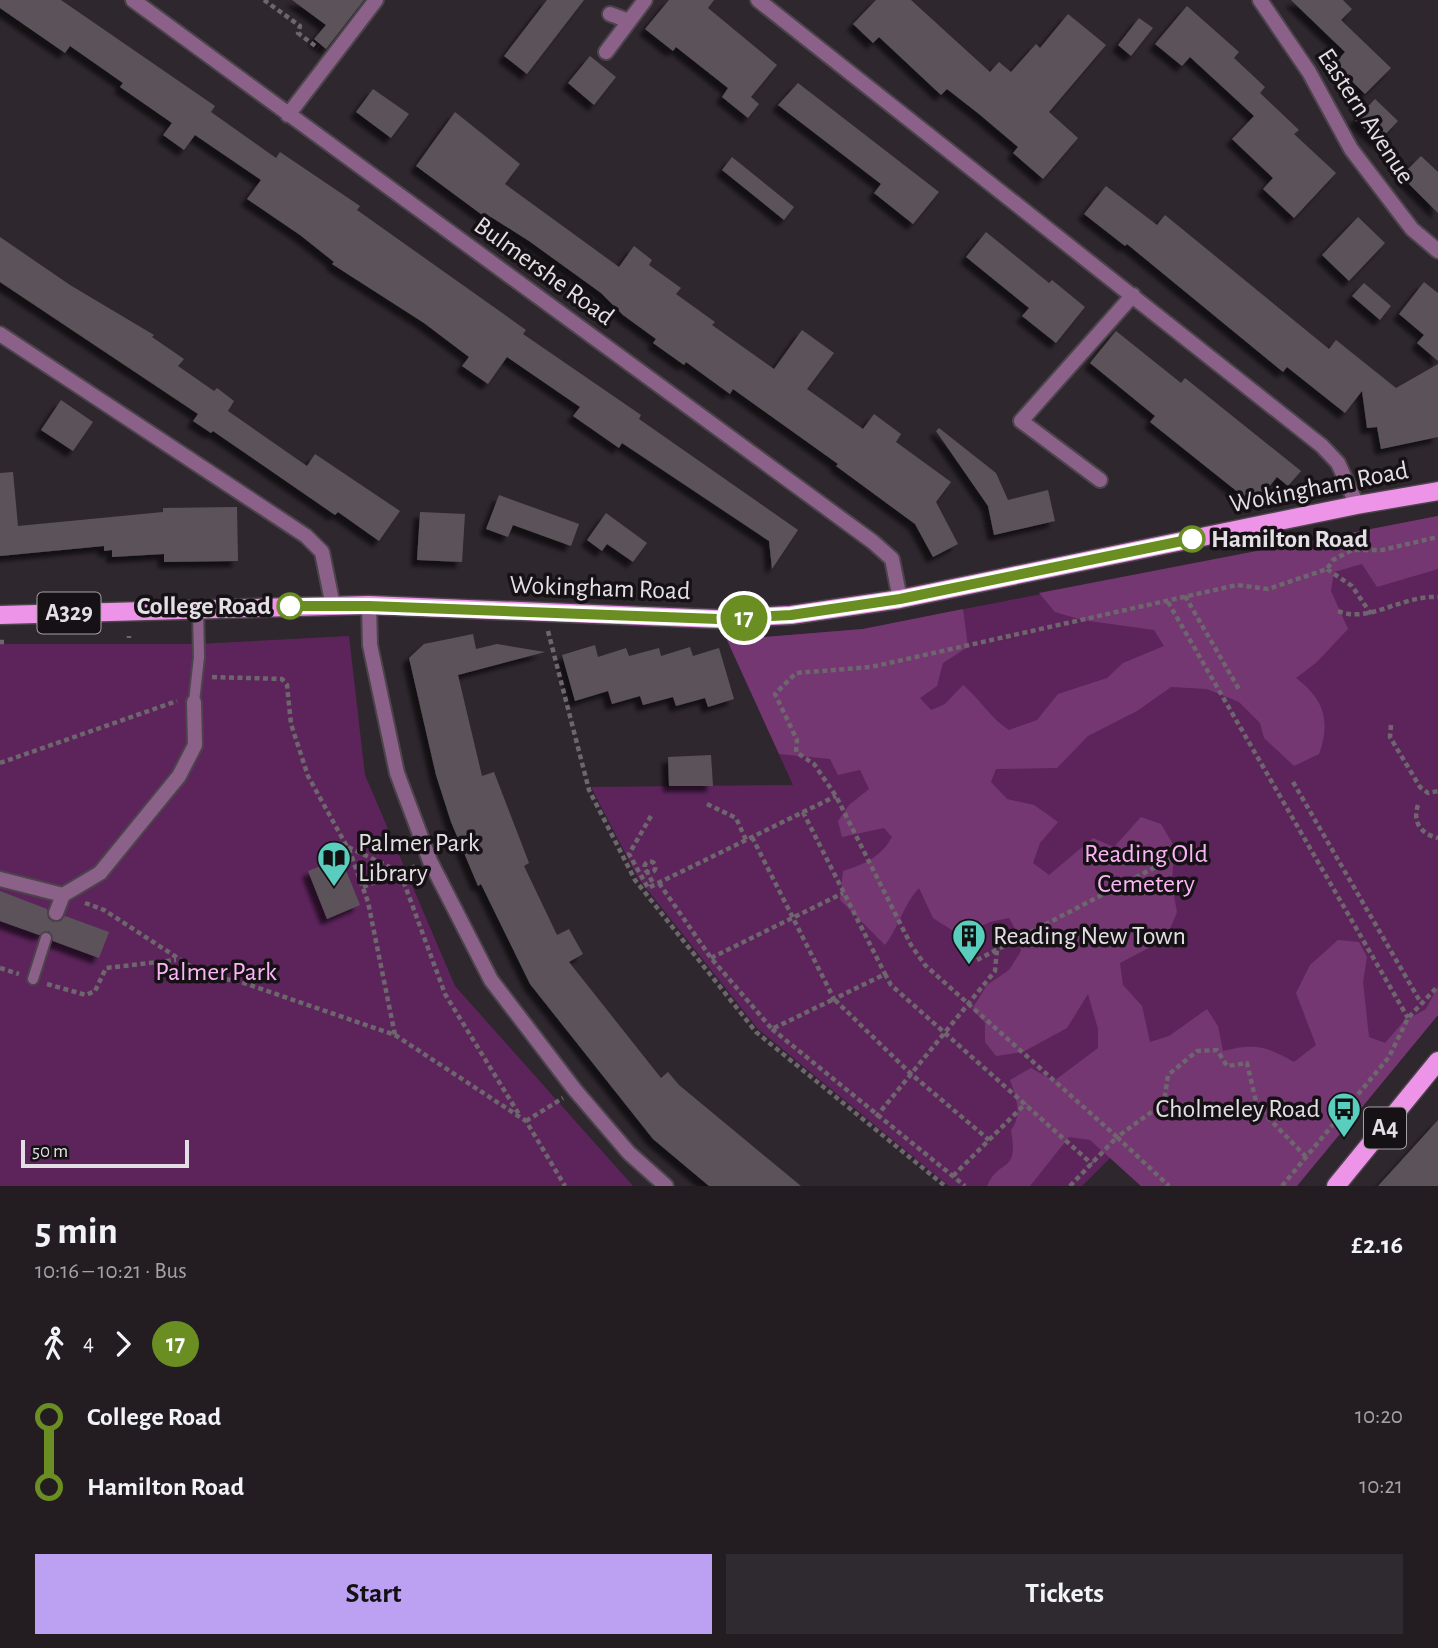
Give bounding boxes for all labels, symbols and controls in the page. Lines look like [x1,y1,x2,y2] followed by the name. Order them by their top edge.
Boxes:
[1313,44,1419,188] street label: Eastern Avenue
[469,212,619,330] street label: Bulmershe Road
[1228,457,1410,517] street label: Wokingham Road
[1179,526,1205,552] marker: Hamilton Road
[1211,526,1368,552] place label: Hamilton Road
[509,572,691,604] street label: Wokingham Road
[38,592,100,634] road number: A329
[137,593,271,619] place label: College Road
[277,593,303,619] marker: College Road
[712,595,776,641] line badge: 17
[734,606,754,630] text: 17
[358,830,480,886] place label: Palmer Park Library
[315,839,353,888] library icon: Palmer Park Library
[1084,841,1208,897] park label: Reading Old Cemetery
[950,917,988,966] building icon: Reading New Town
[993,923,1186,949] place label: Reading New Town
[155,959,277,985] park label: Palmer Park
[1325,1090,1363,1139] bus stop icon: Cholmeley Road
[1155,1096,1320,1122] place label: Cholmeley Road
[1364,1108,1406,1148] road number: A4
[21,1137,189,1169] scale bar
[32,1142,68,1161] text: 50 m
[35,1213,118,1251] text: 5 min
[1351,1232,1403,1258] text: £2.16
[35,1260,187,1283] text: 10:16 – 10:21 · Bus
[35,1325,73,1363] icon: walk
[104,1325,142,1363] icon: forward
[83,1332,94,1355] text: 4
[166,1332,185,1356] text: 17
[87,1404,221,1430] text: College Road
[1355,1405,1403,1428] text: 10:20
[87,1474,244,1500] text: Hamilton Road
[1359,1475,1403,1498] text: 10:21
[35,1554,712,1634] button: Start
[726,1554,1403,1634] button: Tickets

